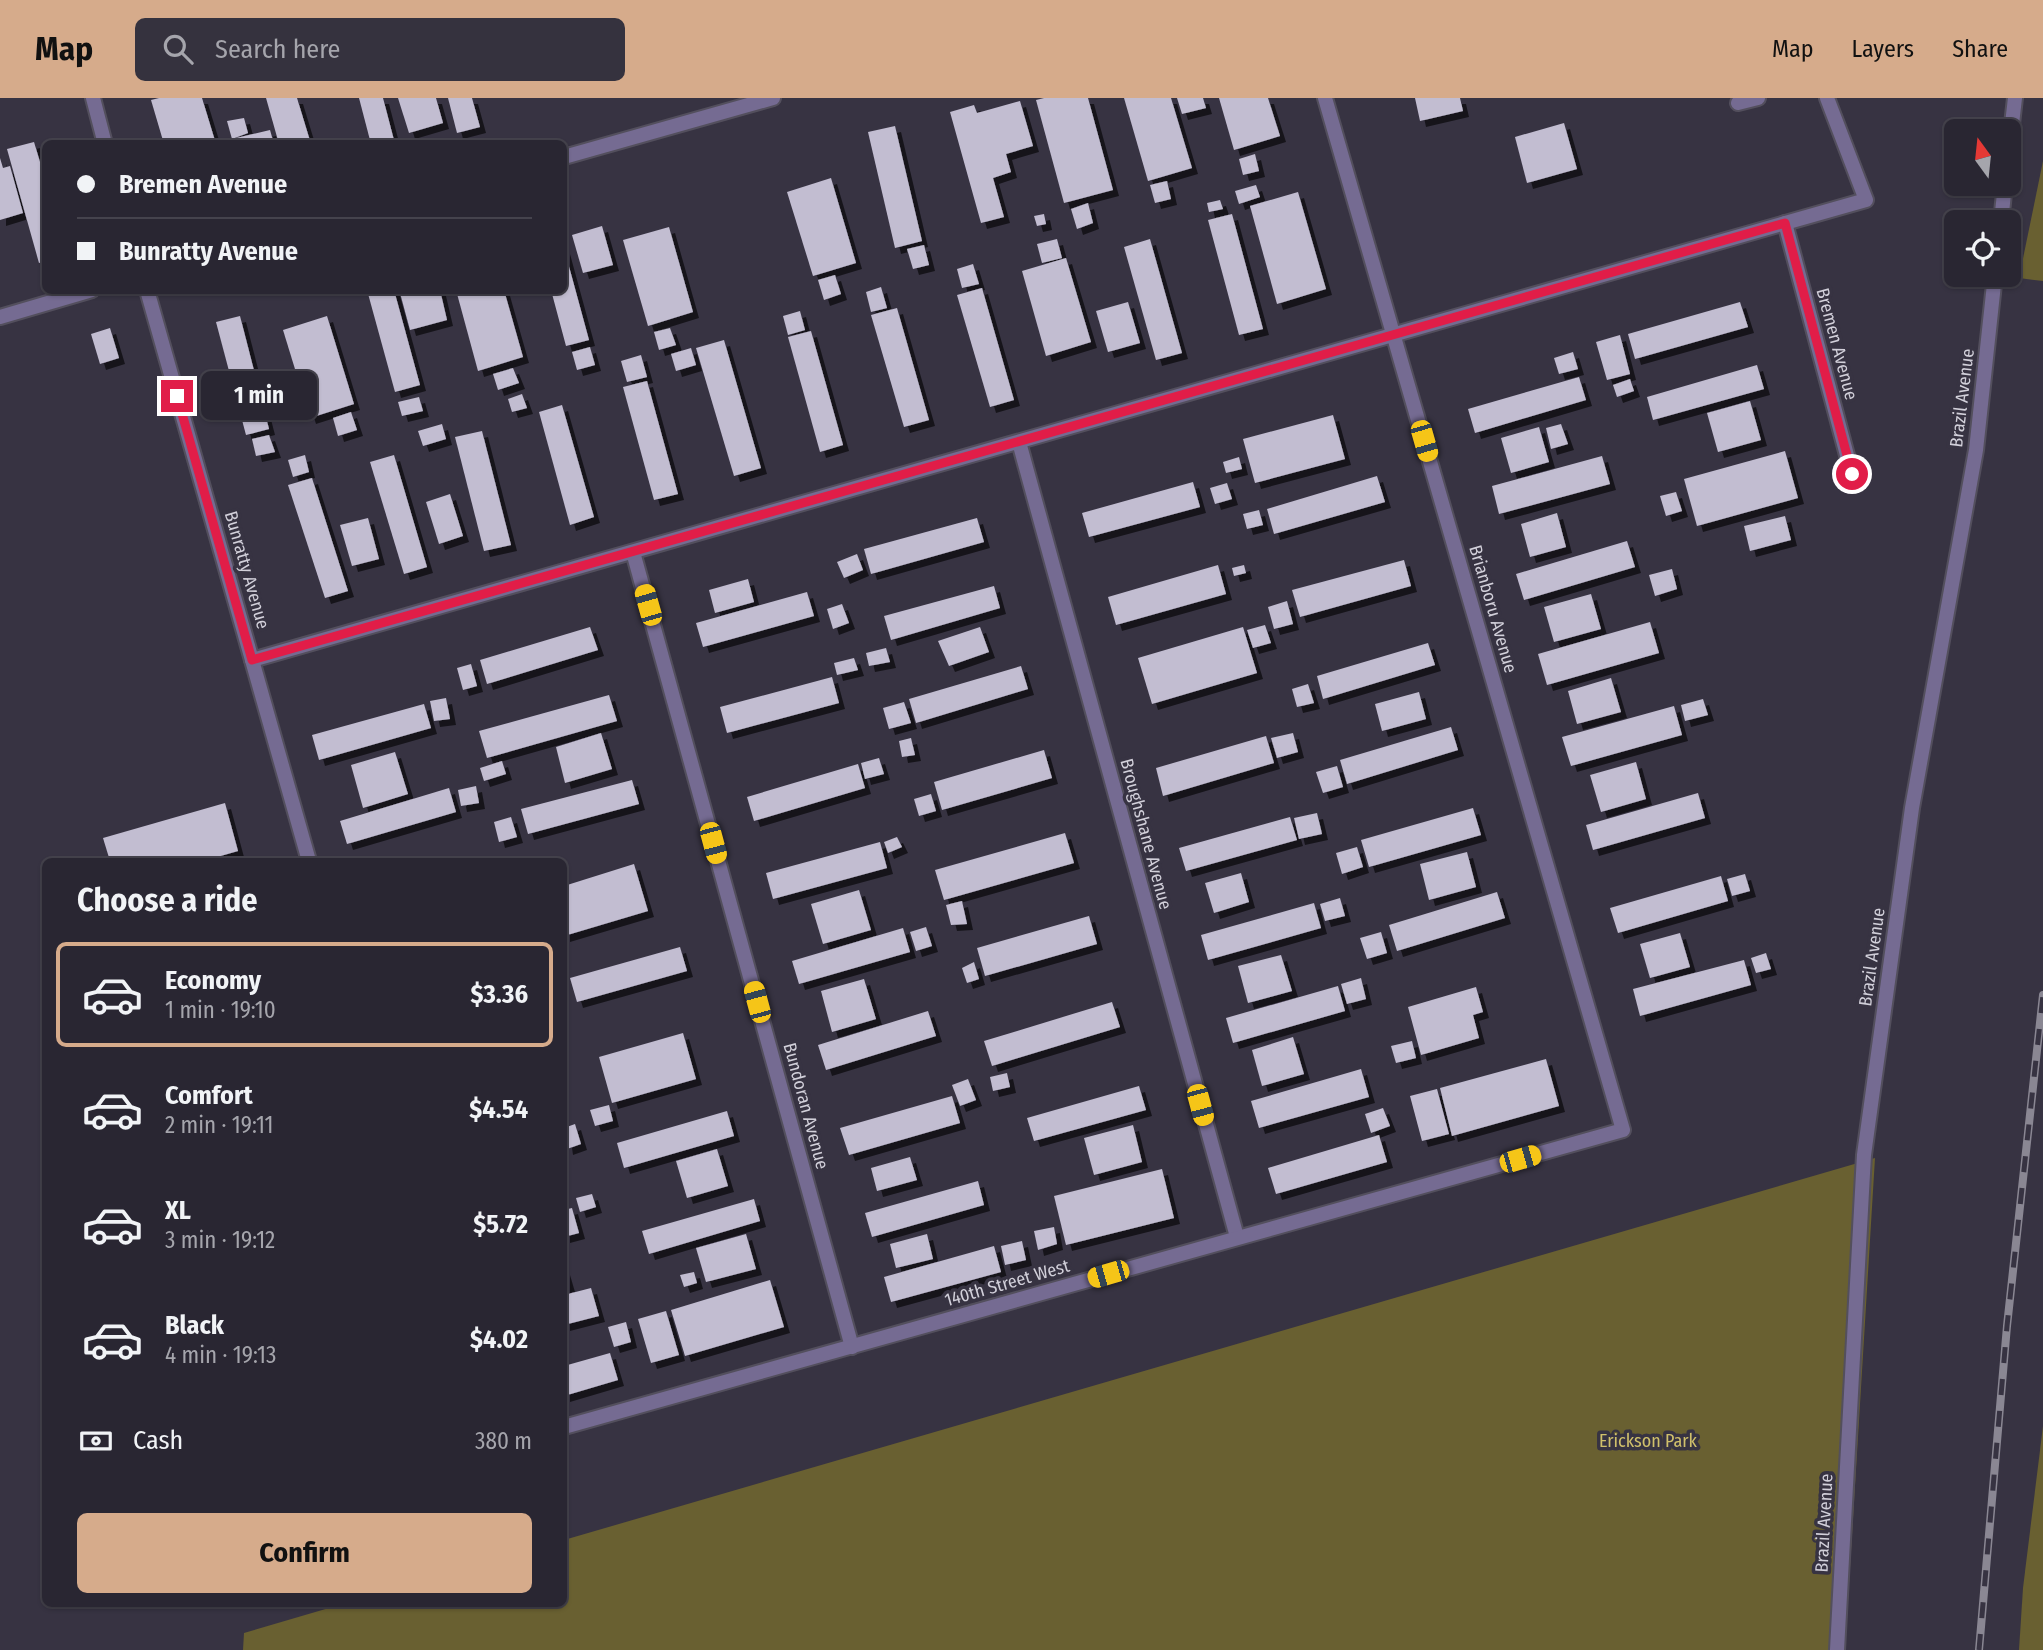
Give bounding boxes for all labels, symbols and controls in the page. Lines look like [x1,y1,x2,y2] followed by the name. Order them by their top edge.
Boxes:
[135,18,625,81] search box
[35,29,93,69] text: Map
[159,30,197,68] icon: search
[215,34,340,65] text: Search here
[1772,35,1814,63] text: Map
[1852,35,1914,63] text: Layers
[1952,35,2008,63] text: Share
[1944,119,2021,196] north arrow
[1944,119,2021,287] map controls
[119,169,287,200] text: Bremen Avenue
[1944,210,2021,287] button: locate
[119,236,298,267] text: Bunratty Avenue
[1811,286,1863,403] street label: Bremen Avenue
[1945,347,1979,449] street label: Brazil Avenue
[202,372,317,420] callout: 1 min
[161,380,193,412] route end
[234,381,284,409] text: 1 min
[1409,418,1440,464] car
[1836,458,1868,490] route start
[220,509,274,631] street label: Bunratty Avenue
[1464,543,1522,676] street label: Brianboru Avenue
[633,582,664,628] car
[1115,756,1177,912] street label: Broughshane Avenue
[698,820,729,866] car
[77,881,258,919] text: Choose a ride
[1854,906,1890,1008] street label: Brazil Avenue
[81,963,144,1026] icon: car
[165,965,261,996] text: Economy
[470,979,528,1010] text: $3.36
[742,979,773,1025] car
[165,996,276,1024] text: 1 min · 19:10
[779,1040,834,1172] street label: Bundoran Avenue
[81,1078,144,1141] icon: car
[165,1080,253,1111] text: Comfort
[1185,1082,1216,1128] car
[469,1094,528,1125] text: $4.54
[165,1111,274,1139] text: 2 min · 19:11
[1497,1143,1544,1175] car
[81,1193,144,1256] icon: car
[165,1195,191,1226] text: XL
[473,1209,528,1240] text: $5.72
[165,1226,275,1254] text: 3 min · 19:12
[942,1255,1072,1311] street label: 140th Street West
[1085,1258,1132,1290] car
[81,1308,144,1371] icon: car
[165,1310,224,1341] text: Black
[470,1324,528,1355] text: $4.02
[165,1341,276,1369] text: 4 min · 19:13
[77,1422,115,1460] icon: cash
[133,1425,183,1456] text: Cash
[475,1427,532,1455] text: 380 m
[1599,1430,1698,1452] park label: Erickson Park
[1810,1473,1838,1573] street label: Brazil Avenue
[77,1513,532,1593] button: Confirm

